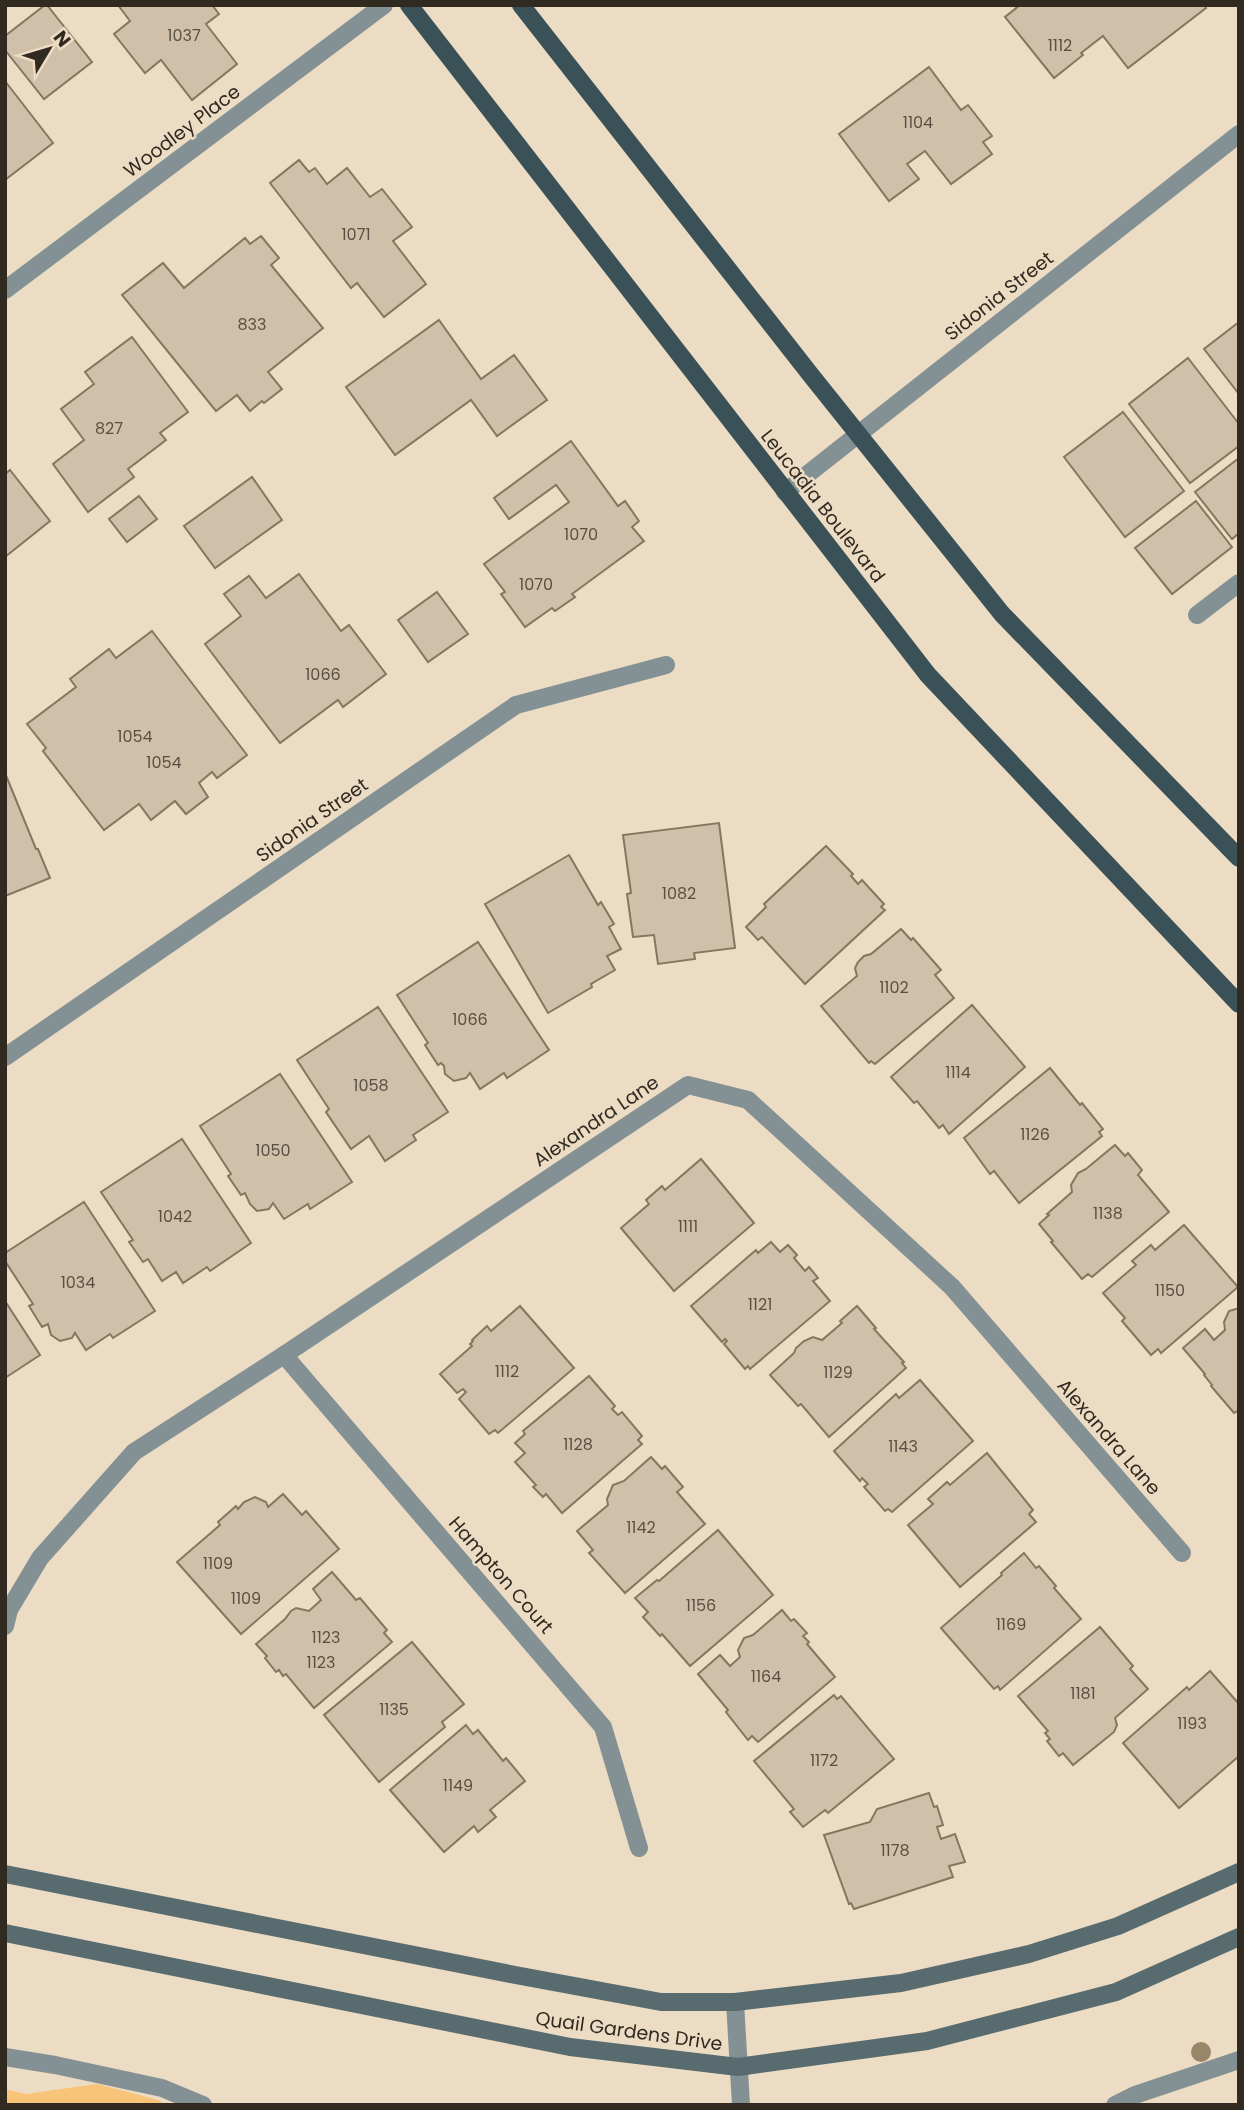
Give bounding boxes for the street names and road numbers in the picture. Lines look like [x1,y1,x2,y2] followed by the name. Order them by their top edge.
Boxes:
[118,78,246,184] street label: Woodley Place
[939,245,1059,347] street label: Sidonia Street
[755,424,891,588] street label: Leucadia Boulevard
[251,771,374,869] street label: Sidonia Street
[528,1069,664,1173] street label: Alexandra Lane
[1051,1373,1167,1501] street label: Alexandra Lane
[442,1510,560,1640] street label: Hampton Court
[534,2005,724,2057] street label: Quail Gardens Drive

